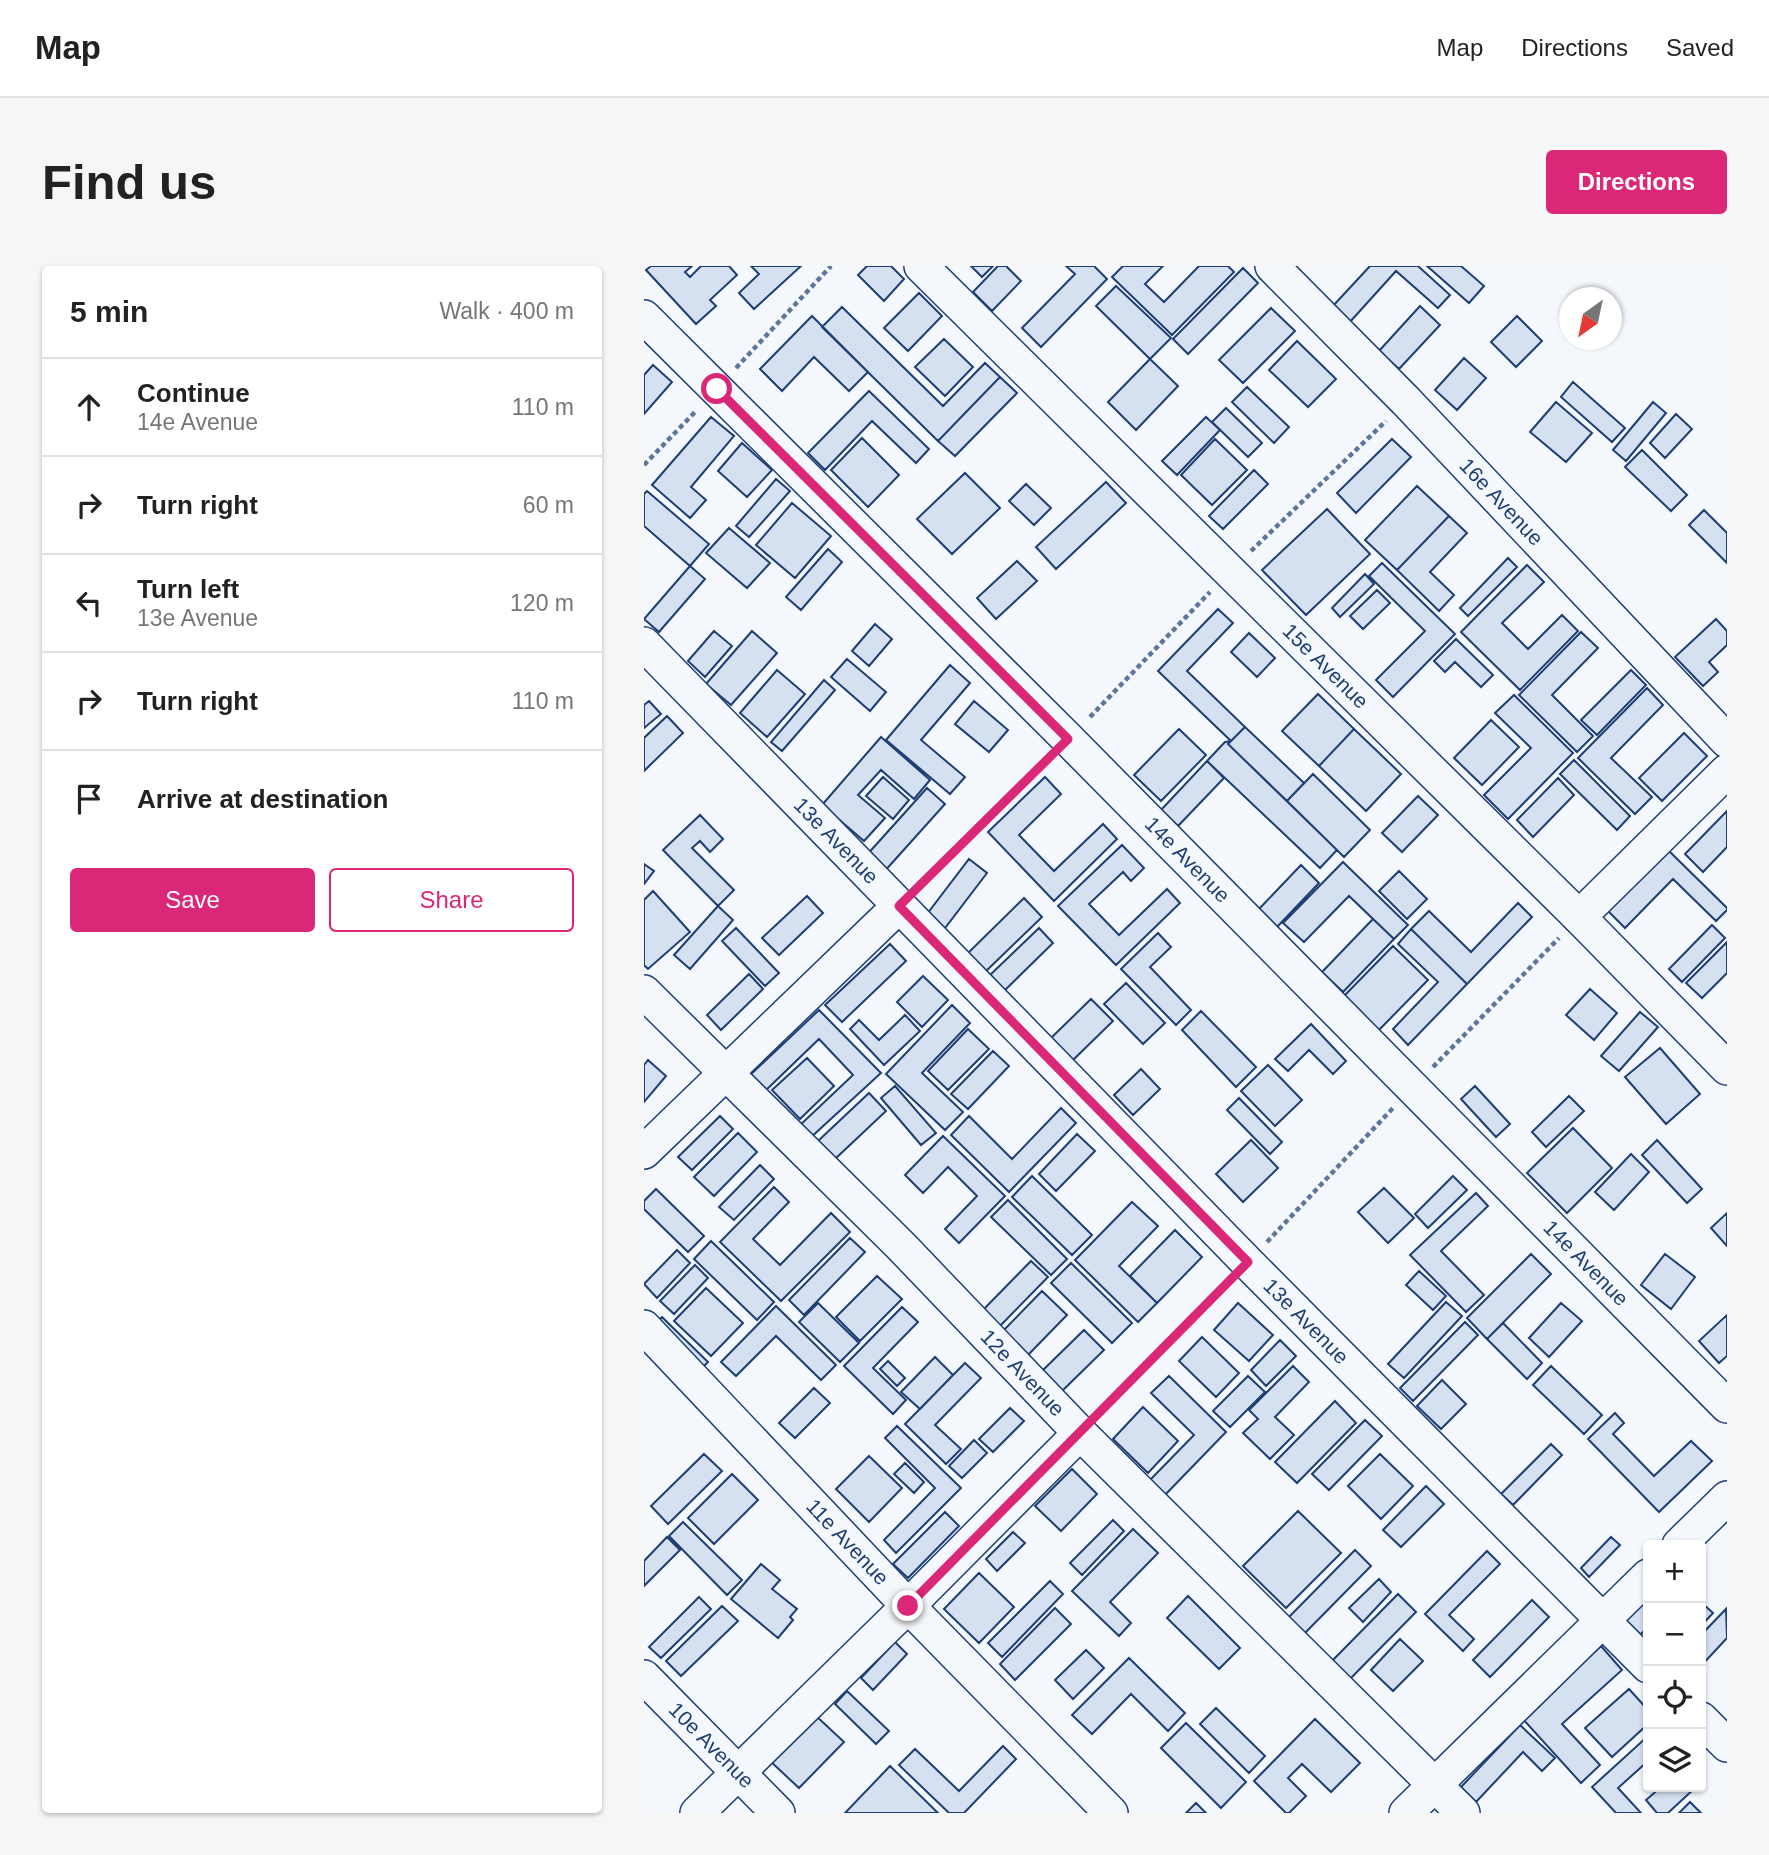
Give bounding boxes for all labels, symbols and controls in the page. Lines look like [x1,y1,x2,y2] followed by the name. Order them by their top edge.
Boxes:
[35,29,101,66] text: Map
[1437,34,1483,61] text: Map
[1521,34,1628,61] text: Directions
[1666,34,1734,61] text: Saved
[1546,150,1727,214] button: Directions
[42,155,216,209] text: Find us
[1559,287,1622,350] north arrow
[70,295,148,328] text: 5 min
[439,298,574,324] text: Walk · 400 m
[701,373,732,404] route start
[137,378,250,408] text: Continue
[70,388,108,426] icon: ahead
[512,394,574,420] text: 110 m
[137,409,258,435] text: 14e Avenue
[1455,453,1548,550] street label: 16e Avenue
[70,486,108,524] icon: right
[137,490,258,520] text: Turn right
[523,492,574,518] text: 60 m
[137,574,239,604] text: Turn left
[70,584,108,622] icon: left
[510,590,574,616] text: 120 m
[137,605,258,631] text: 13e Avenue
[1278,619,1373,713] street label: 15e Avenue
[70,682,108,720] icon: right
[137,686,258,716] text: Turn right
[512,688,574,714] text: 110 m
[70,780,108,818] icon: arrive
[137,784,388,814] text: Arrive at destination
[790,793,883,888] street label: 13e Avenue
[1141,812,1235,907] street label: 14e Avenue
[70,868,315,932] button: Save
[329,868,574,932] button: Share
[1539,1215,1633,1310] street label: 14e Avenue
[1259,1274,1353,1368] street label: 13e Avenue
[976,1325,1069,1420] street label: 12e Avenue
[802,1494,894,1589] street label: 11e Avenue
[1643,1540,1706,1792] map controls
[1643,1540,1706,1603] button: +
[892,1590,923,1621] route end
[1643,1603,1706,1666] button: −
[1643,1666,1706,1729] button: locate
[665,1698,759,1793] street label: 10e Avenue
[1643,1729,1706,1792] button: layers

